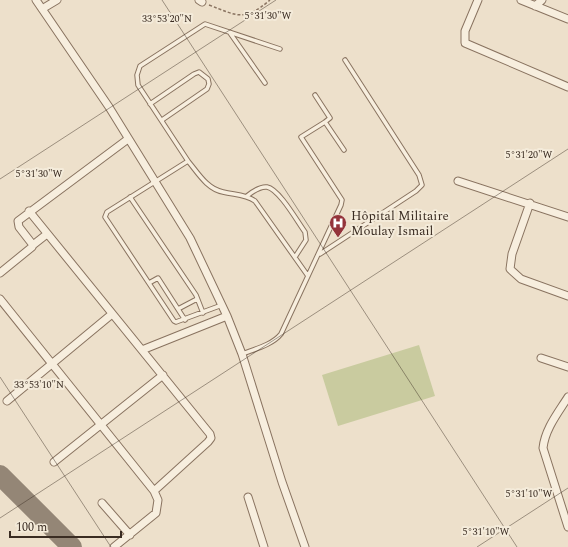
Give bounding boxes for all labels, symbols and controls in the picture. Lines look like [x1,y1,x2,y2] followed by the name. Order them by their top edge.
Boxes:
[245,8,292,24] text: 5°31'30"W
[142,11,192,27] text: 33°53'20"N
[506,147,553,163] text: 5°31'20"W
[16,166,63,182] text: 5°31'30"W
[351,206,449,241] place label: Hôpital Militaire Moulay Ismail
[328,213,348,238] hospital icon: Hôpital Militaire Moulay Ismail
[14,377,64,393] text: 33°53'10"N
[506,486,553,502] text: 5°31'10"W
[10,513,121,539] scale bar
[16,518,47,537] text: 100 m
[463,524,510,540] text: 5°31'10"W

